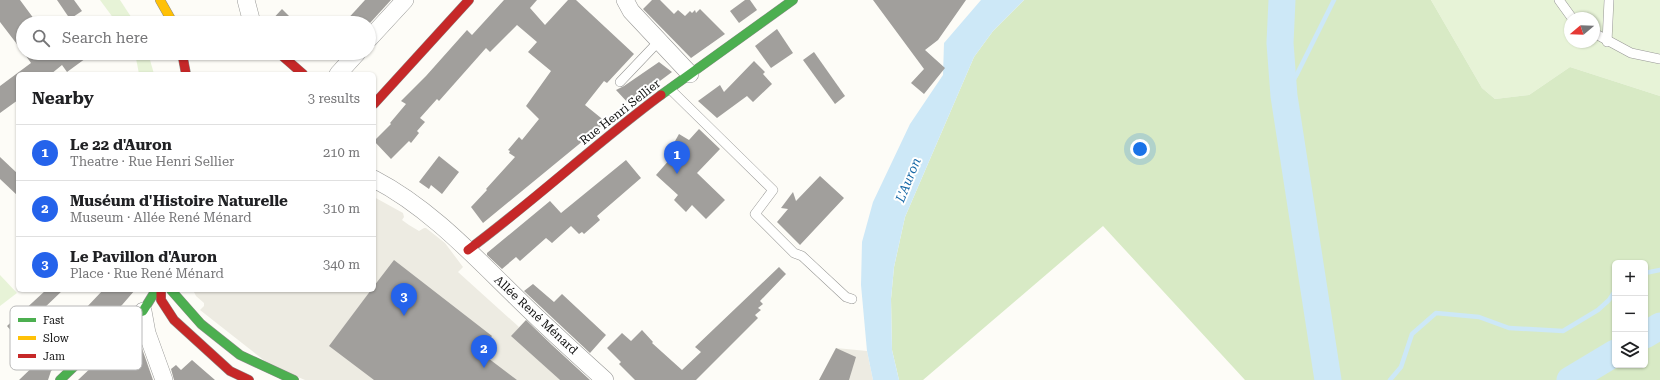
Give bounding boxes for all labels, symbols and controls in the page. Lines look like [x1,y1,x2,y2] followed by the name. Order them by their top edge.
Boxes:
[1564,12,1600,48] north arrow
[16,16,376,60] search box
[30,27,52,49] icon: search
[62,29,148,47] text: Search here
[577,76,663,148] street label: Rue Henri Sellier
[32,88,94,108] text: Nearby
[308,91,360,106] text: 3 results
[70,136,172,154] text: Le 22 d'Auron
[1130,139,1150,159] your location
[664,141,690,174] pin: 1
[41,145,49,160] text: 1
[323,145,360,160] text: 210 m
[70,154,234,169] text: Theatre · Rue Henri Sellier
[892,156,924,205] water label: L'Auron
[70,192,288,210] text: Muséum d'Histoire Naturelle
[41,201,49,216] text: 2
[323,201,360,216] text: 310 m
[70,210,252,225] text: Museum · Allée René Ménard
[70,248,217,266] text: Le Pavillon d'Auron
[41,257,49,272] text: 3
[323,257,360,272] text: 340 m
[1612,260,1648,368] map controls
[1612,260,1648,296] button: +
[70,266,224,281] text: Place · Rue René Ménard
[491,273,581,358] street label: Allée René Ménard
[391,283,417,316] pin: 3
[1612,296,1648,332] button: −
[10,306,142,370] legend
[43,314,64,327] text: Fast
[43,332,70,345] text: Slow
[1612,332,1648,368] button: layers
[471,335,497,368] pin: 2
[43,350,65,363] text: Jam

